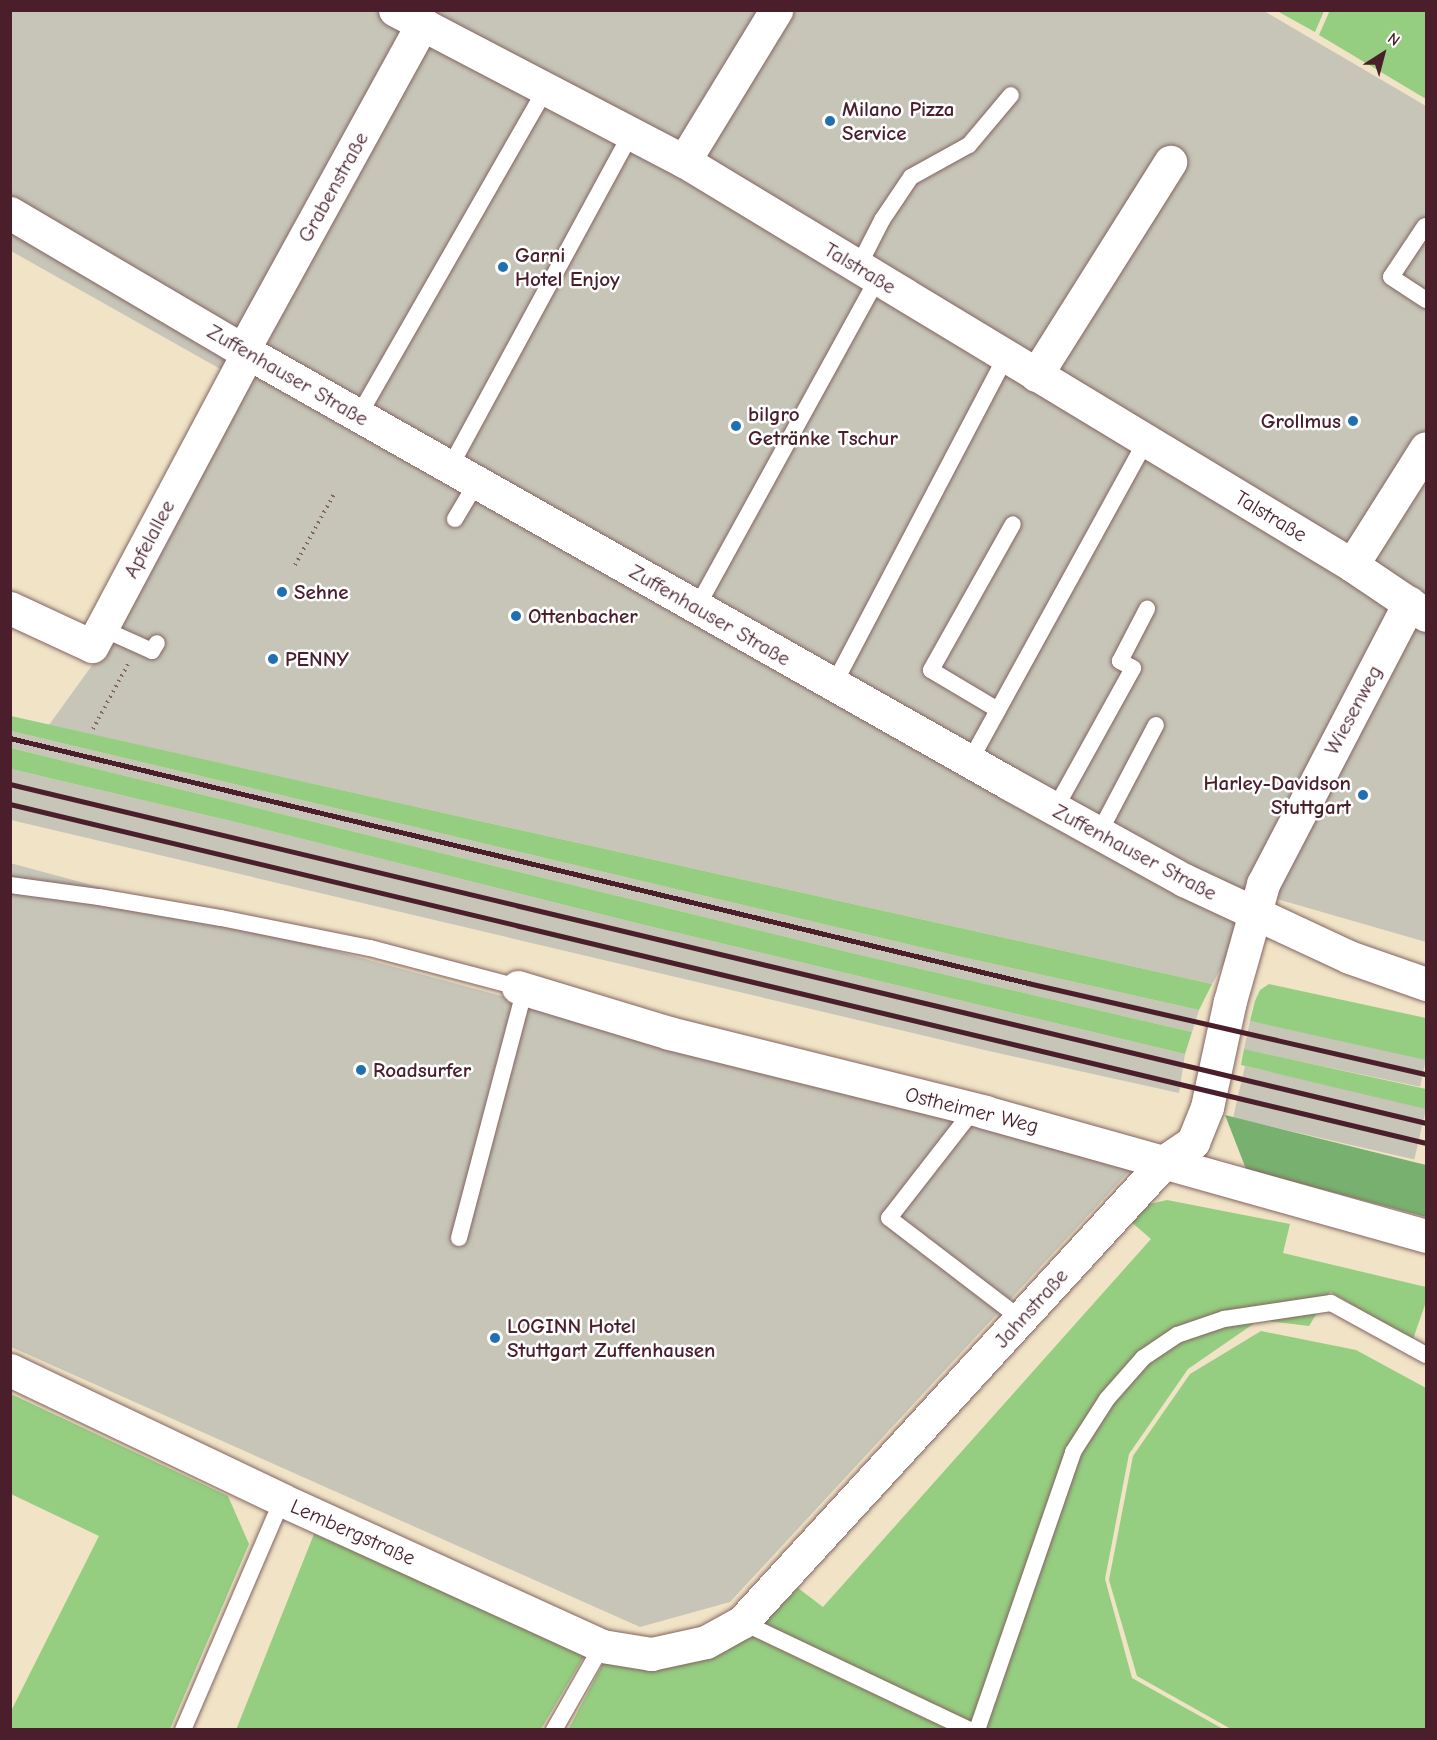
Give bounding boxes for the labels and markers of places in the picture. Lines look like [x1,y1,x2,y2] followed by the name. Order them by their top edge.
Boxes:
[842,96,954,146] place label: Milano Pizza Service
[823,114,837,128] marker: Milano Pizza Service
[515,242,620,292] place label: Garni Hotel Enjoy
[496,260,510,274] marker: Garni Hotel Enjoy
[748,401,898,451] place label: bilgro Getränke Tschur
[1261,408,1341,434] place label: Grollmus
[1346,414,1360,428] marker: Grollmus
[729,419,743,433] marker: bilgro Getränke Tschur
[294,579,349,605] place label: Sehne
[275,585,289,599] marker: Sehne
[528,603,638,629] place label: Ottenbacher
[509,609,523,623] marker: Ottenbacher
[285,646,349,672] place label: PENNY
[266,652,280,666] marker: PENNY
[1203,770,1351,820] place label: Harley-Davidson Stuttgart
[1356,788,1370,802] marker: Harley-Davidson Stuttgart
[373,1057,471,1083] place label: Roadsurfer
[354,1063,368,1077] marker: Roadsurfer
[507,1313,716,1363] place label: LOGINN Hotel Stuttgart Zuffenhausen
[488,1331,502,1345] marker: LOGINN Hotel Stuttgart Zuffenhausen

